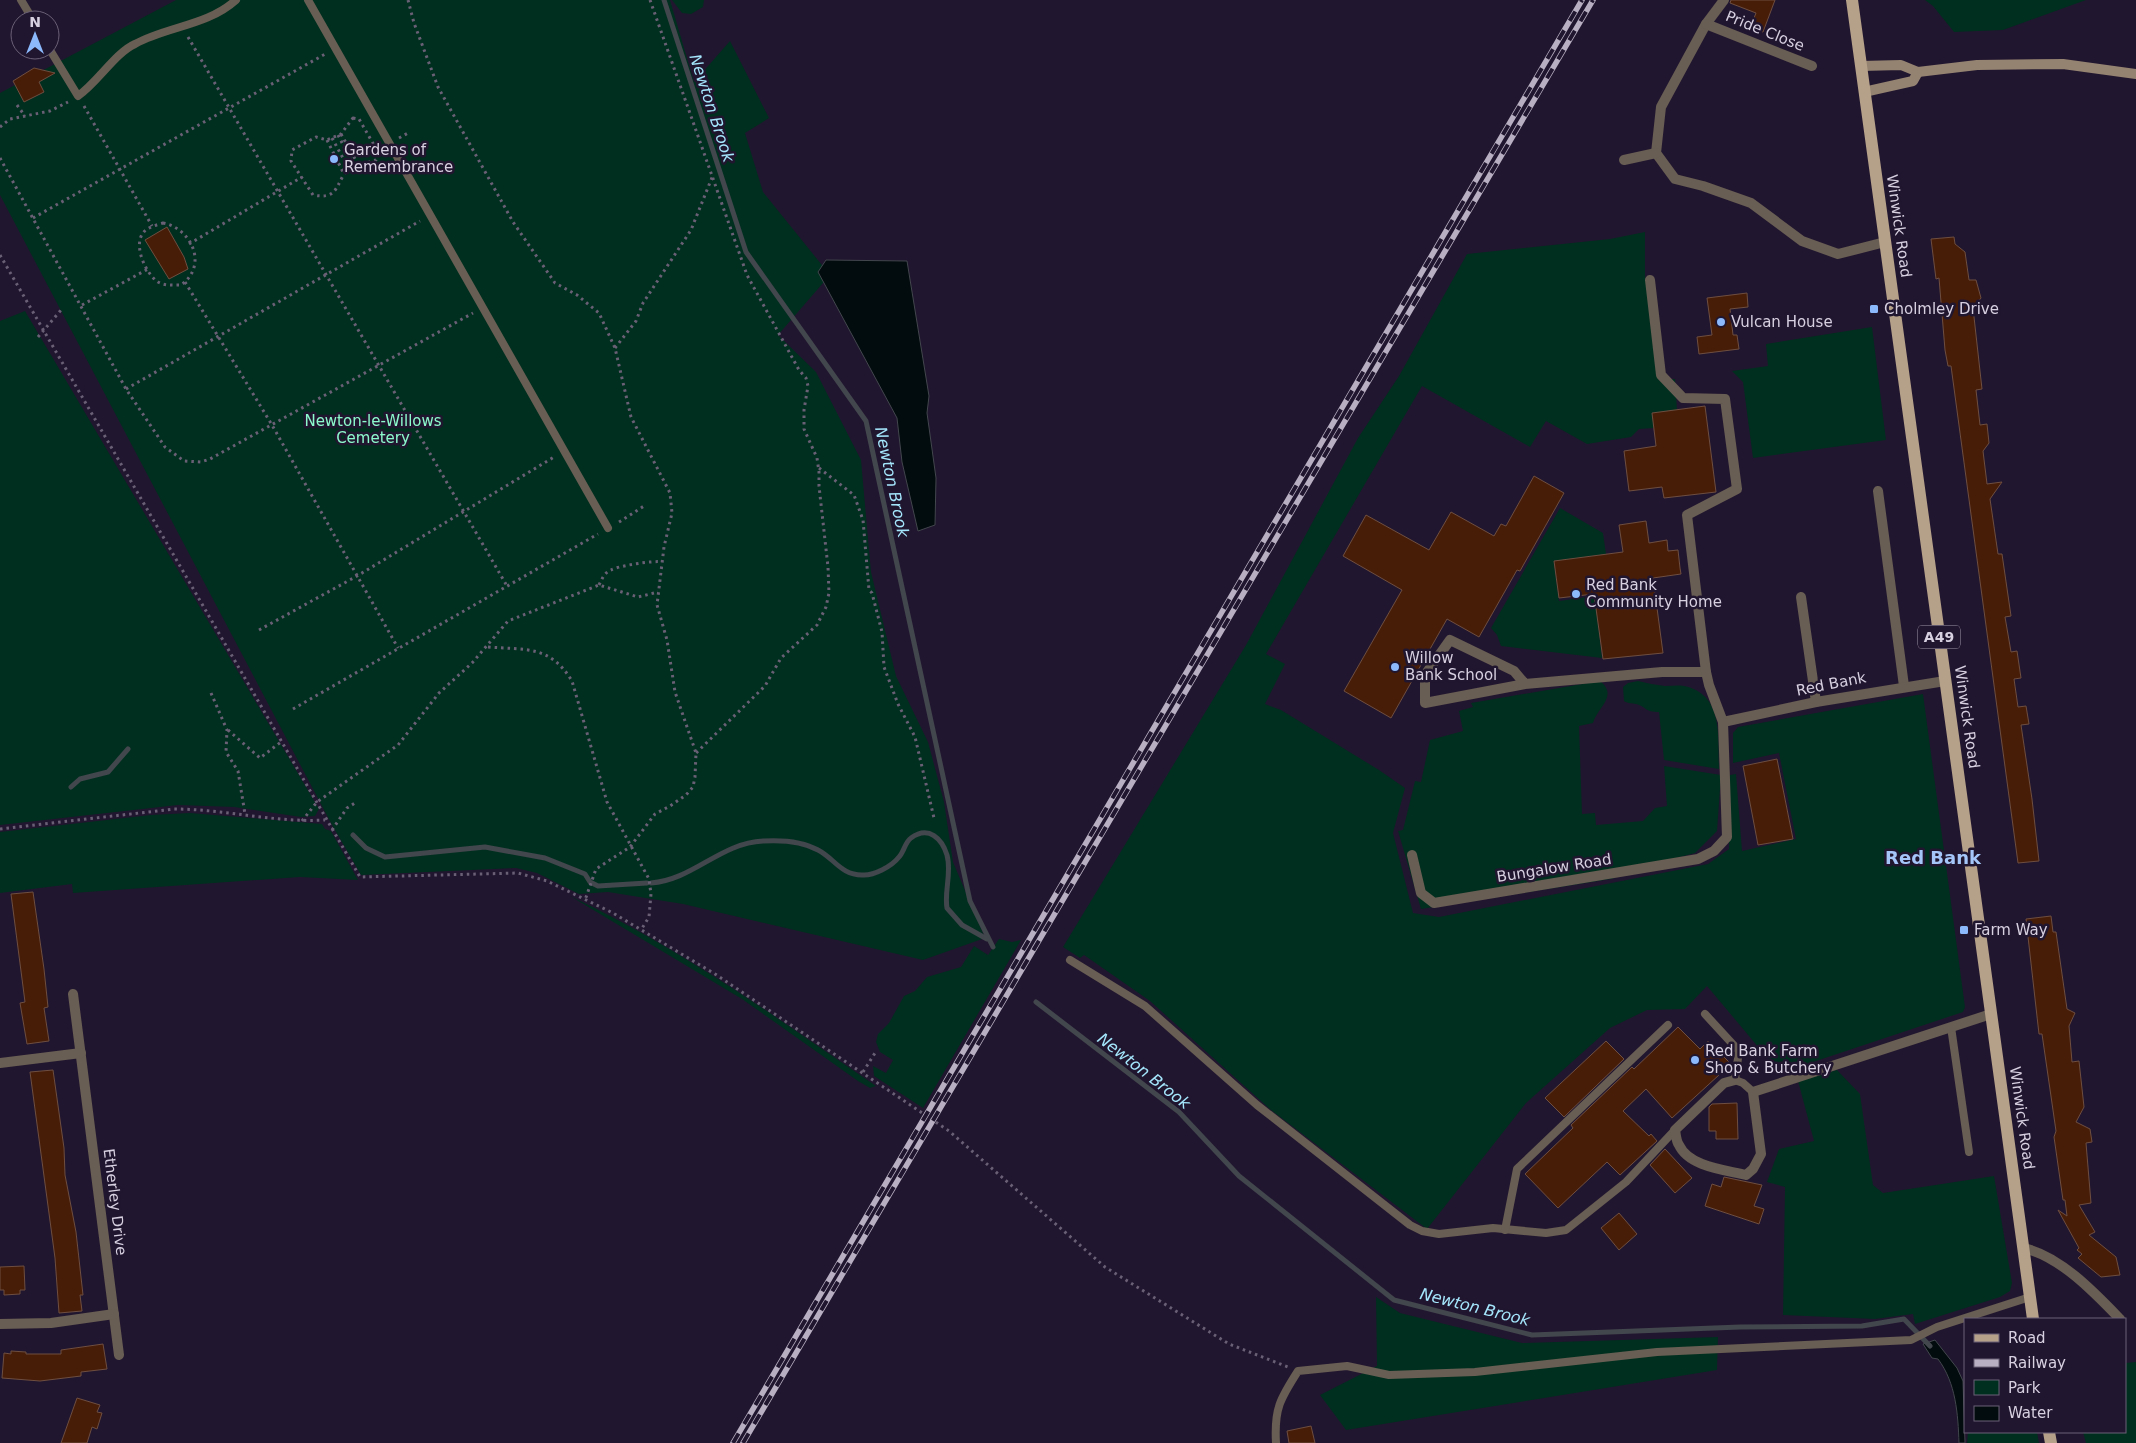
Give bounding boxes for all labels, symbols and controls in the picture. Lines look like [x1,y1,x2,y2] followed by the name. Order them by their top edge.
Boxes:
[1723,7,1807,55] street label: Pride Close
[10,10,60,60] north arrow
[29,14,41,30] text: N
[686,52,739,165] water label: Newton Brook
[344,141,453,176] place label: Gardens of Remembrance
[328,153,340,165] marker: Gardens of Remembrance
[1883,173,1915,279] street label: Winwick Road
[1884,300,1999,318] place label: Cholmley Drive
[1868,303,1880,315] marker: Cholmley Drive
[1731,313,1833,331] place label: Vulcan House
[1715,316,1727,328] marker: Vulcan House
[304,412,442,447] park label: Newton-le-Willows Cemetery
[871,425,913,540] water label: Newton Brook
[1586,576,1722,611] place label: Red Bank Community Home
[1570,588,1582,600] marker: Red Bank Community Home
[1918,626,1960,649] road number: A49
[1405,649,1497,684] place label: Willow Bank School
[1389,661,1401,673] marker: Willow Bank School
[1951,664,1983,770] street label: Winwick Road
[1794,668,1868,700] street label: Red Bank
[1885,847,1982,868] district label: Red Bank
[1495,850,1613,886] street label: Bungalow Road
[1974,921,2048,939] place label: Farm Way
[1958,924,1970,936] marker: Farm Way
[1094,1029,1195,1114] water label: Newton Brook
[1705,1042,1832,1077] place label: Red Bank Farm Shop & Butchery
[1689,1054,1701,1066] marker: Red Bank Farm Shop & Butchery
[2006,1065,2038,1171] street label: Winwick Road
[100,1148,130,1256] street label: Etherley Drive
[1418,1284,1533,1330] water label: Newton Brook
[1964,1318,2126,1433] legend
[2008,1329,2046,1347] text: Road
[2008,1354,2066,1372] text: Railway
[2008,1379,2041,1397] text: Park
[2008,1404,2053,1422] text: Water

